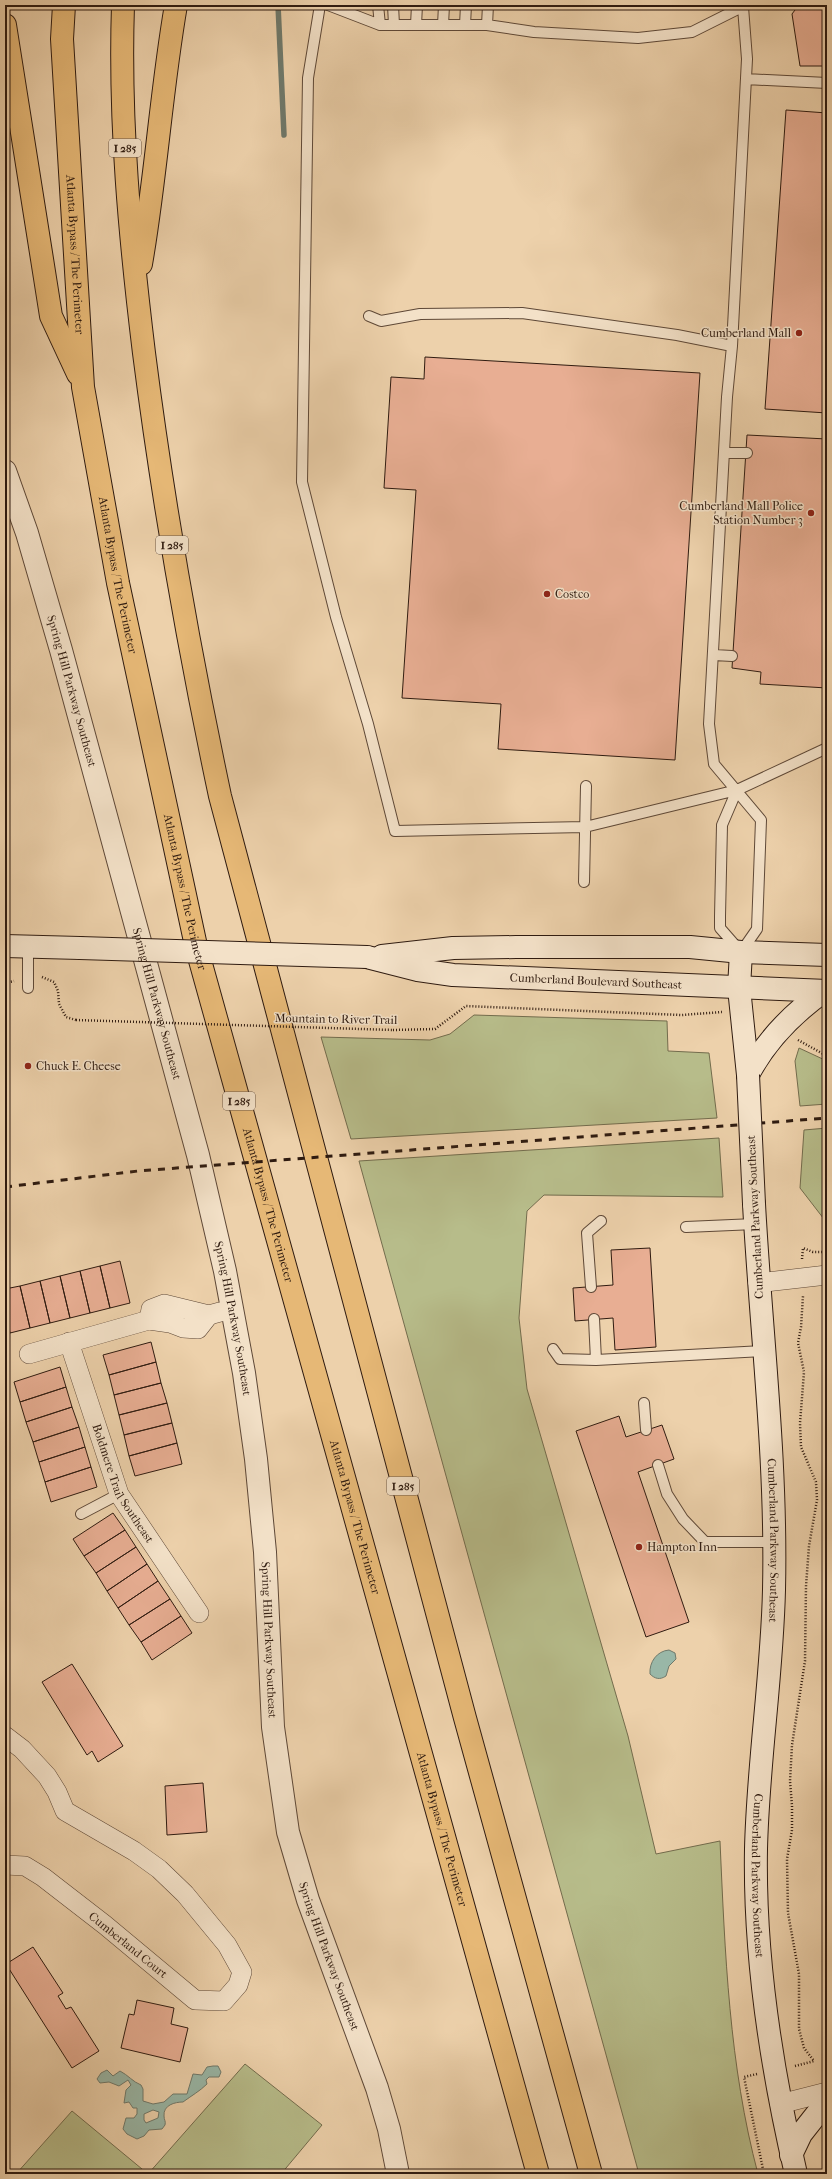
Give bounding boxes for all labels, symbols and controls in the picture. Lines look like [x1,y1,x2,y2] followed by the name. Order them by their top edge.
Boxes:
[109,139,141,157] road number: I 285
[63,173,87,336] street label: Atlanta Bypass / The Perimeter
[701,326,792,340] place label: Cumberland Mall
[794,328,804,338] marker: Cumberland Mall
[96,494,140,656] street label: Atlanta Bypass / The Perimeter
[679,499,803,527] place label: Cumberland Mall Police Station Number 3
[806,508,816,518] marker: Cumberland Mall Police Station Number 3
[156,536,188,554] road number: I 285
[555,587,589,601] place label: Costco
[542,589,552,599] marker: Costco
[44,613,100,769] street label: Spring Hill Parkway Southeast
[161,812,210,973] street label: Atlanta Bypass / The Perimeter
[130,926,184,1082] street label: Spring Hill Parkway Southeast
[509,970,683,992] street label: Cumberland Boulevard Southeast
[275,1011,398,1027] street label: Mountain to River Trail
[36,1059,121,1073] place label: Chuck E. Cheese
[23,1061,33,1071] marker: Chuck E. Cheese
[223,1092,255,1110] road number: I 285
[240,1125,297,1285] street label: Atlanta Bypass / The Perimeter
[744,1134,766,1299] street label: Cumberland Parkway Southeast
[211,1240,254,1397] street label: Spring Hill Parkway Southeast
[89,1422,157,1546] street label: Boldmere Trail Southeast
[327,1437,383,1597] street label: Atlanta Bypass / The Perimeter
[765,1458,781,1623] street label: Cumberland Parkway Southeast
[387,1477,419,1495] road number: I 285
[647,1540,717,1554] place label: Hampton Inn
[634,1542,644,1552] marker: Hampton Inn
[258,1561,280,1719] street label: Spring Hill Parkway Southeast
[414,1750,470,1909] street label: Atlanta Bypass / The Perimeter
[749,1793,767,1959] street label: Cumberland Parkway Southeast
[296,1880,362,2033] street label: Spring Hill Parkway Southeast
[86,1909,171,1981] street label: Cumberland Court

